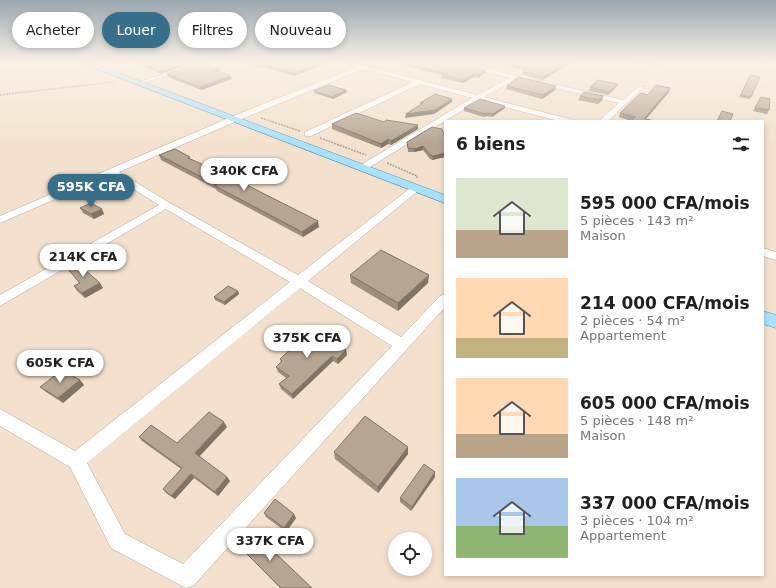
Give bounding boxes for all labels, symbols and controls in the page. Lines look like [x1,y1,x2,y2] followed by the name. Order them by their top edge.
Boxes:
[12,12,94,48] chip: Acheter
[102,12,170,48] chip: Louer
[178,12,247,48] chip: Filtres
[255,12,346,48] chip: Nouveau
[730,133,752,155] icon: filters
[456,134,526,154] text: 6 biens
[203,158,285,192] pin: 340K CFA
[210,163,278,178] text: 340K CFA
[50,174,132,208] pin: 595K CFA
[57,179,125,194] text: 595K CFA
[580,193,750,213] text: 595 000 CFA/mois
[488,194,536,242] icon: home
[580,213,693,228] text: 5 pièces · 143 m²
[580,228,626,243] text: Maison
[42,244,124,278] pin: 214K CFA
[49,249,117,264] text: 214K CFA
[580,293,750,313] text: 214 000 CFA/mois
[488,294,536,342] icon: home
[580,313,685,328] text: 2 pièces · 54 m²
[266,325,348,359] pin: 375K CFA
[580,328,666,343] text: Appartement
[273,330,341,345] text: 375K CFA
[19,350,101,384] pin: 605K CFA
[26,355,94,370] text: 605K CFA
[580,393,750,413] text: 605 000 CFA/mois
[488,394,536,442] icon: home
[580,413,693,428] text: 5 pièces · 148 m²
[580,428,626,443] text: Maison
[580,493,750,513] text: 337 000 CFA/mois
[488,494,536,542] icon: home
[580,513,693,528] text: 3 pièces · 104 m²
[229,528,311,562] pin: 337K CFA
[580,528,666,543] text: Appartement
[388,532,432,576] map controls
[388,532,432,576] button: locate
[236,533,304,548] text: 337K CFA

